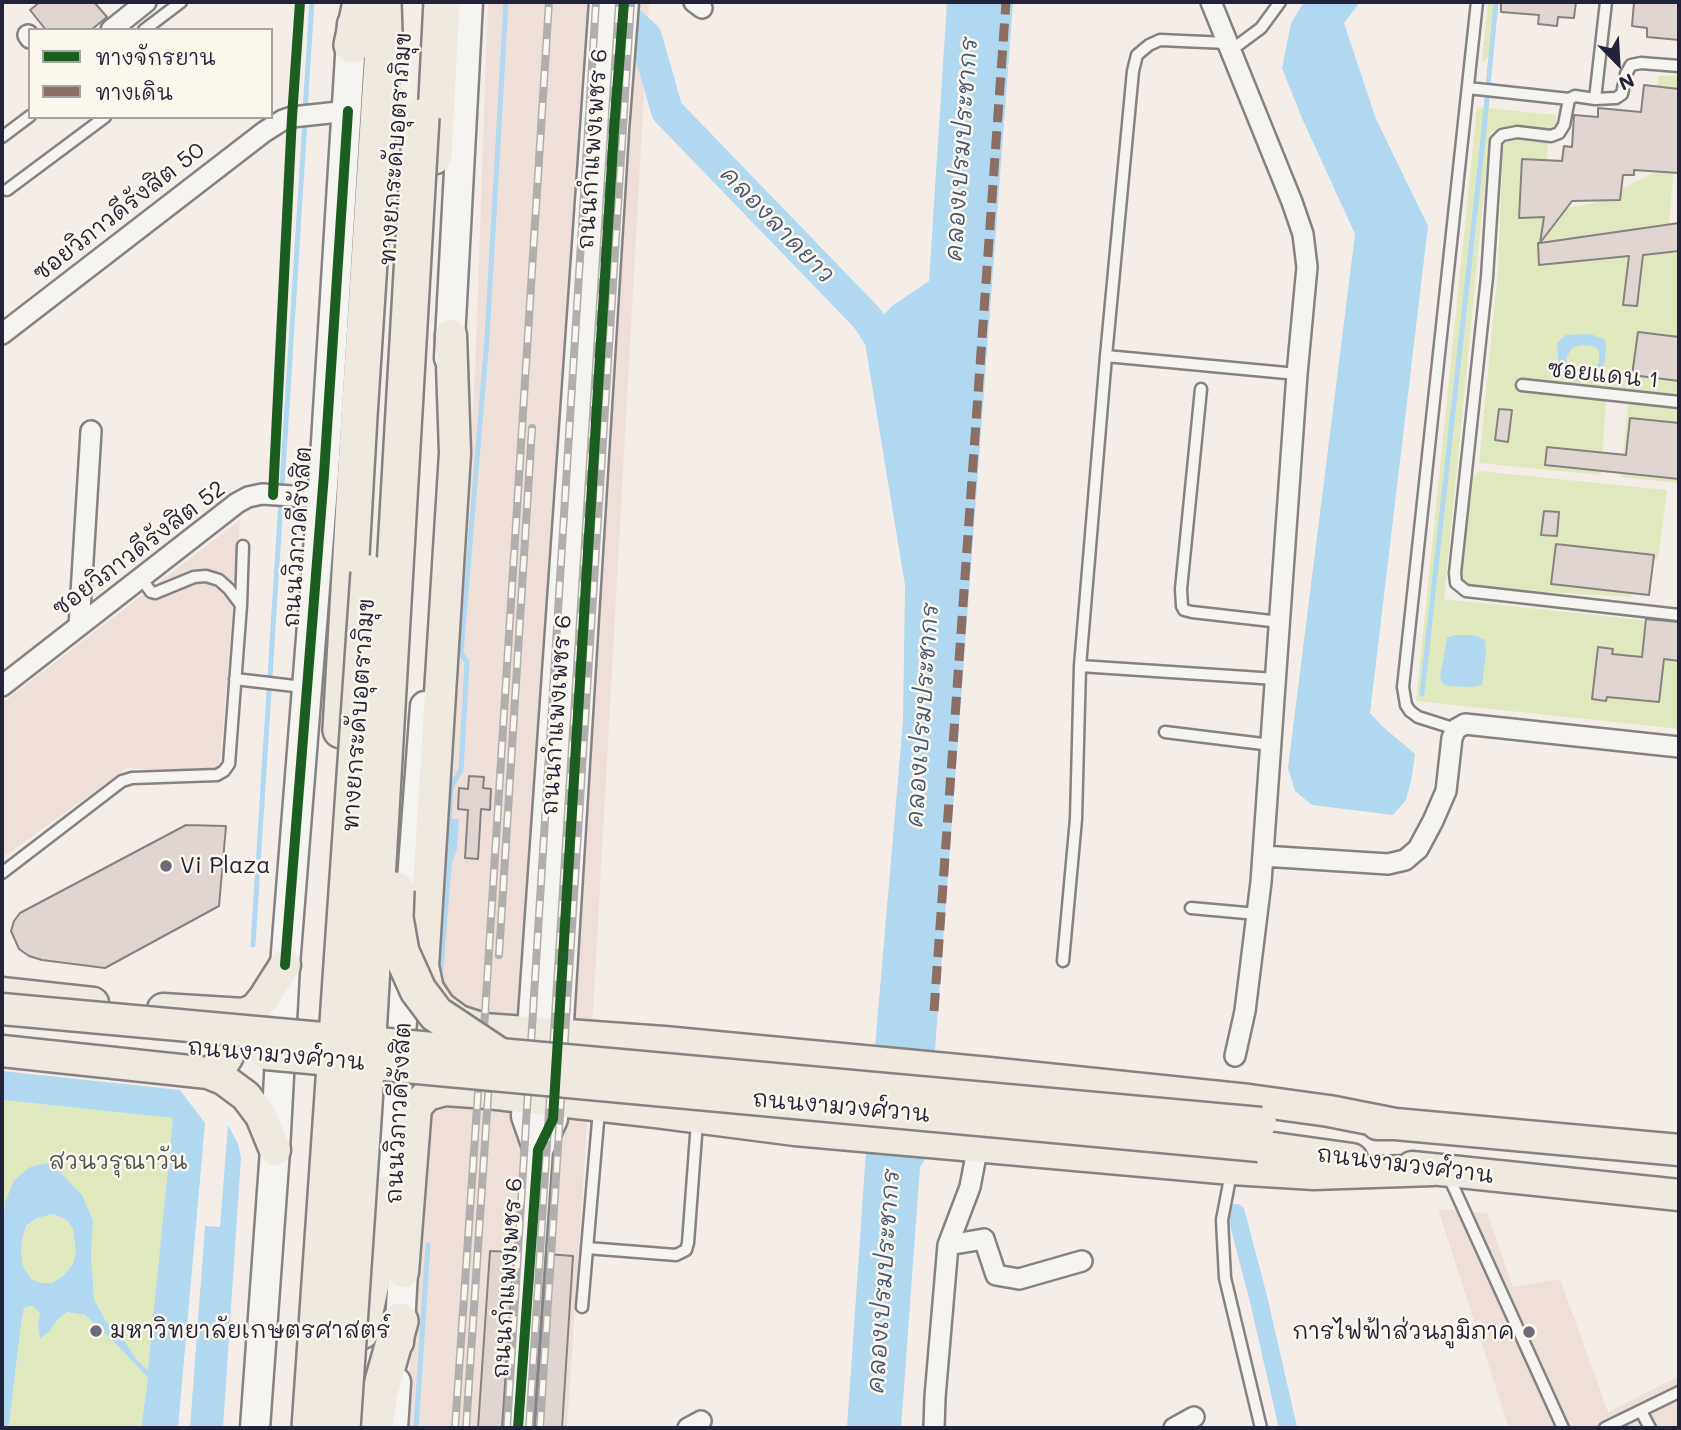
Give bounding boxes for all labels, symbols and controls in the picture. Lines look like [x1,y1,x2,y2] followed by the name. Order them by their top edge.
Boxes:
[28,28,273,119] legend
[1583,28,1653,98] north arrow
[374,31,418,267] street label: ทางยกระดับอุตราภิมุข
[940,36,984,262] water label: คลองเปรมประชากร
[95,43,216,70] text: ทางจักรยาน
[572,48,614,250] street label: ถนนกำแพงเพชร 6
[1615,68,1638,97] text: N
[95,78,173,105] text: ทางเดิน
[28,136,210,288] street label: ซอยวิภาวดีรังสิต 50
[714,160,840,290] water label: คลองลาดยาว
[1546,355,1660,395] street label: ซอยแดน 1
[278,445,318,629] street label: ถนนวิภาวดีรังสิต
[47,475,231,623] street label: ซอยวิภาวดีรังสิต 52
[337,597,381,833] street label: ทางยกระดับอุตราภิมุข
[901,602,945,828] water label: คลองเปรมประชากร
[536,614,578,816] street label: ถนนกำแพงเพชร 6
[180,852,270,880] place label: Vi Plaza
[158,858,174,874] marker: Vi Plaza
[380,1021,418,1205] street label: ถนนวิภาวดีรังสิต
[186,1033,366,1077] street label: ถนนงามวงศ์วาน
[751,1085,931,1129] street label: ถนนงามวงศ์วาน
[1315,1140,1495,1190] street label: ถนนงามวงศ์วาน
[49,1148,187,1176] park label: สวนวรุณาวัน
[862,1168,906,1394] water label: คลองเปรมประชากร
[487,1177,529,1379] street label: ถนนกำแพงเพชร 6
[110,1317,390,1345] place label: มหาวิทยาลัยเกษตรศาสตร์
[1292,1318,1515,1346] place label: การไฟฟ้าส่วนภูมิภาค
[88,1323,104,1339] marker: มหาวิทยาลัยเกษตรศาสตร์
[1521,1324,1537,1340] marker: การไฟฟ้าส่วนภูมิภาค

